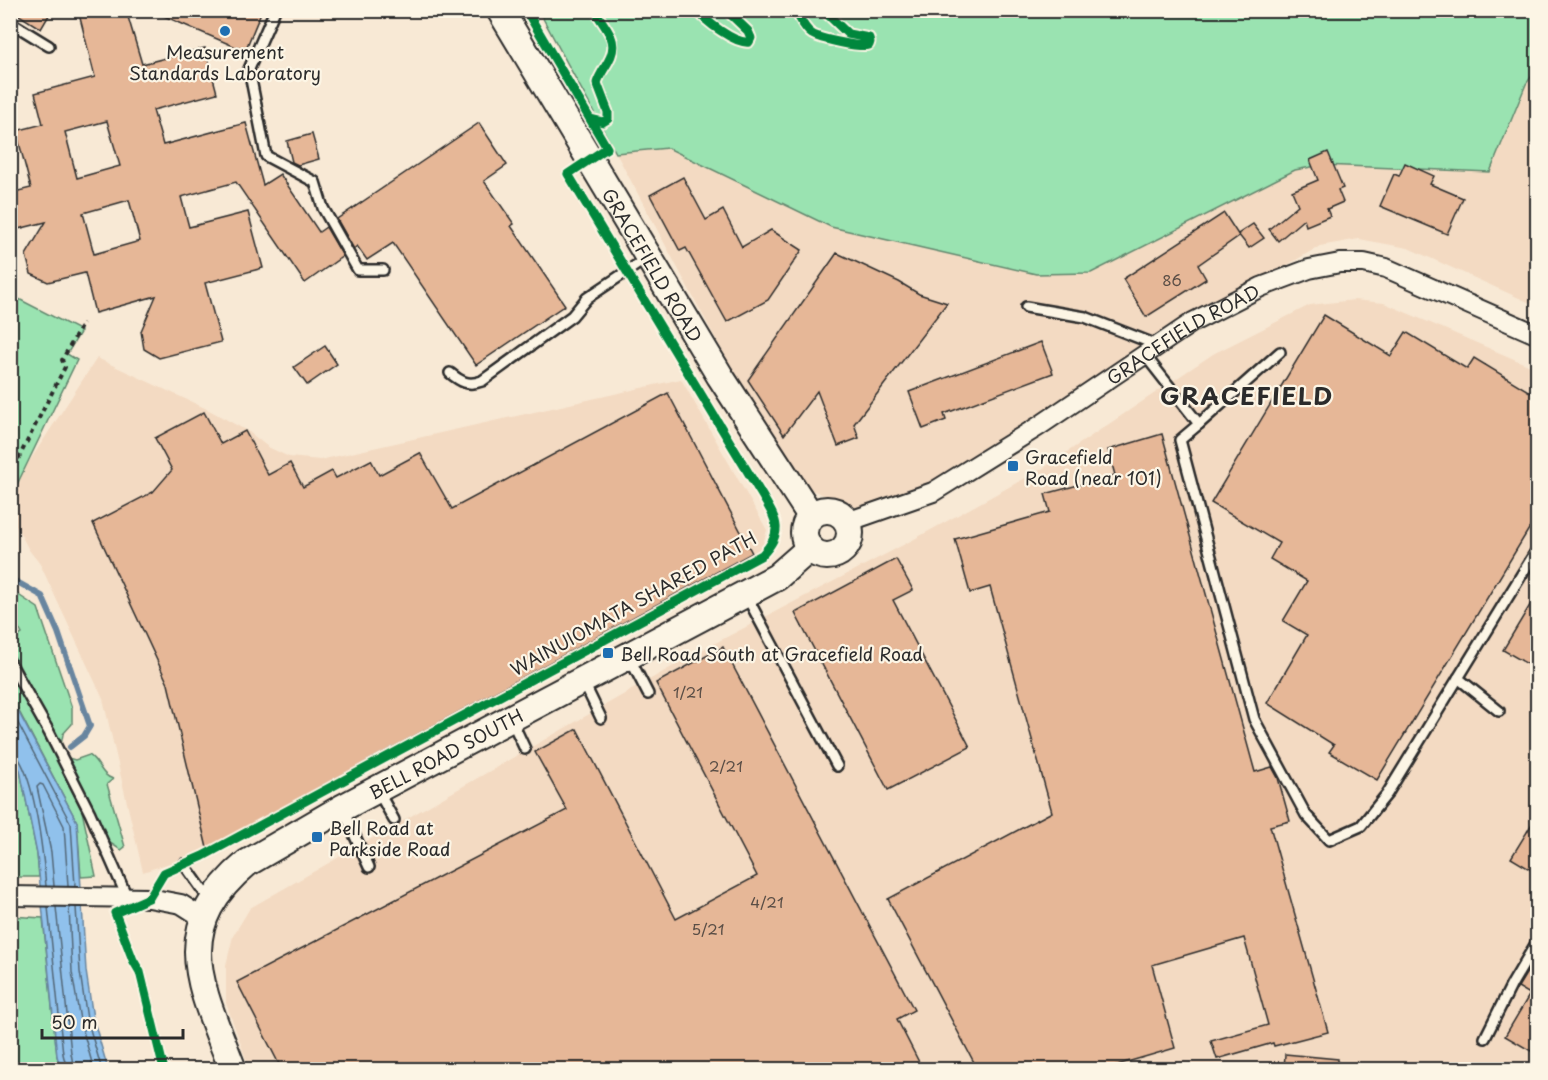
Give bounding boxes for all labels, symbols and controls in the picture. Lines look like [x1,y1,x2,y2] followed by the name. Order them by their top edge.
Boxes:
[218,24,232,38] marker: Measurement Standards Laboratory
[129,38,321,86] place label: Measurement Standards Laboratory
[596,182,710,347] street label: GRACEFIELD ROAD
[1162,268,1182,291] house number: 86
[1101,277,1264,391] street label: GRACEFIELD ROAD
[1160,377,1334,413] district label: GRACEFIELD
[1025,443,1162,491] place label: Gracefield Road (near 101)
[1006,459,1020,473] marker: Gracefield Road (near 101)
[505,524,761,682] street label: WAINUIOMATA SHARED PATH
[620,640,923,667] place label: Bell Road South at Gracefield Road
[601,646,615,660] marker: Bell Road South at Gracefield Road
[673,680,703,703] house number: 1/21
[364,701,528,805] street label: BELL ROAD SOUTH
[709,754,743,777] house number: 2/21
[329,814,450,862] place label: Bell Road at Parkside Road
[310,830,324,844] marker: Bell Road at Parkside Road
[750,890,784,913] house number: 4/21
[691,917,725,940] house number: 5/21
[42,1002,183,1040] scale bar
[51,1008,98,1035] text: 50 m

